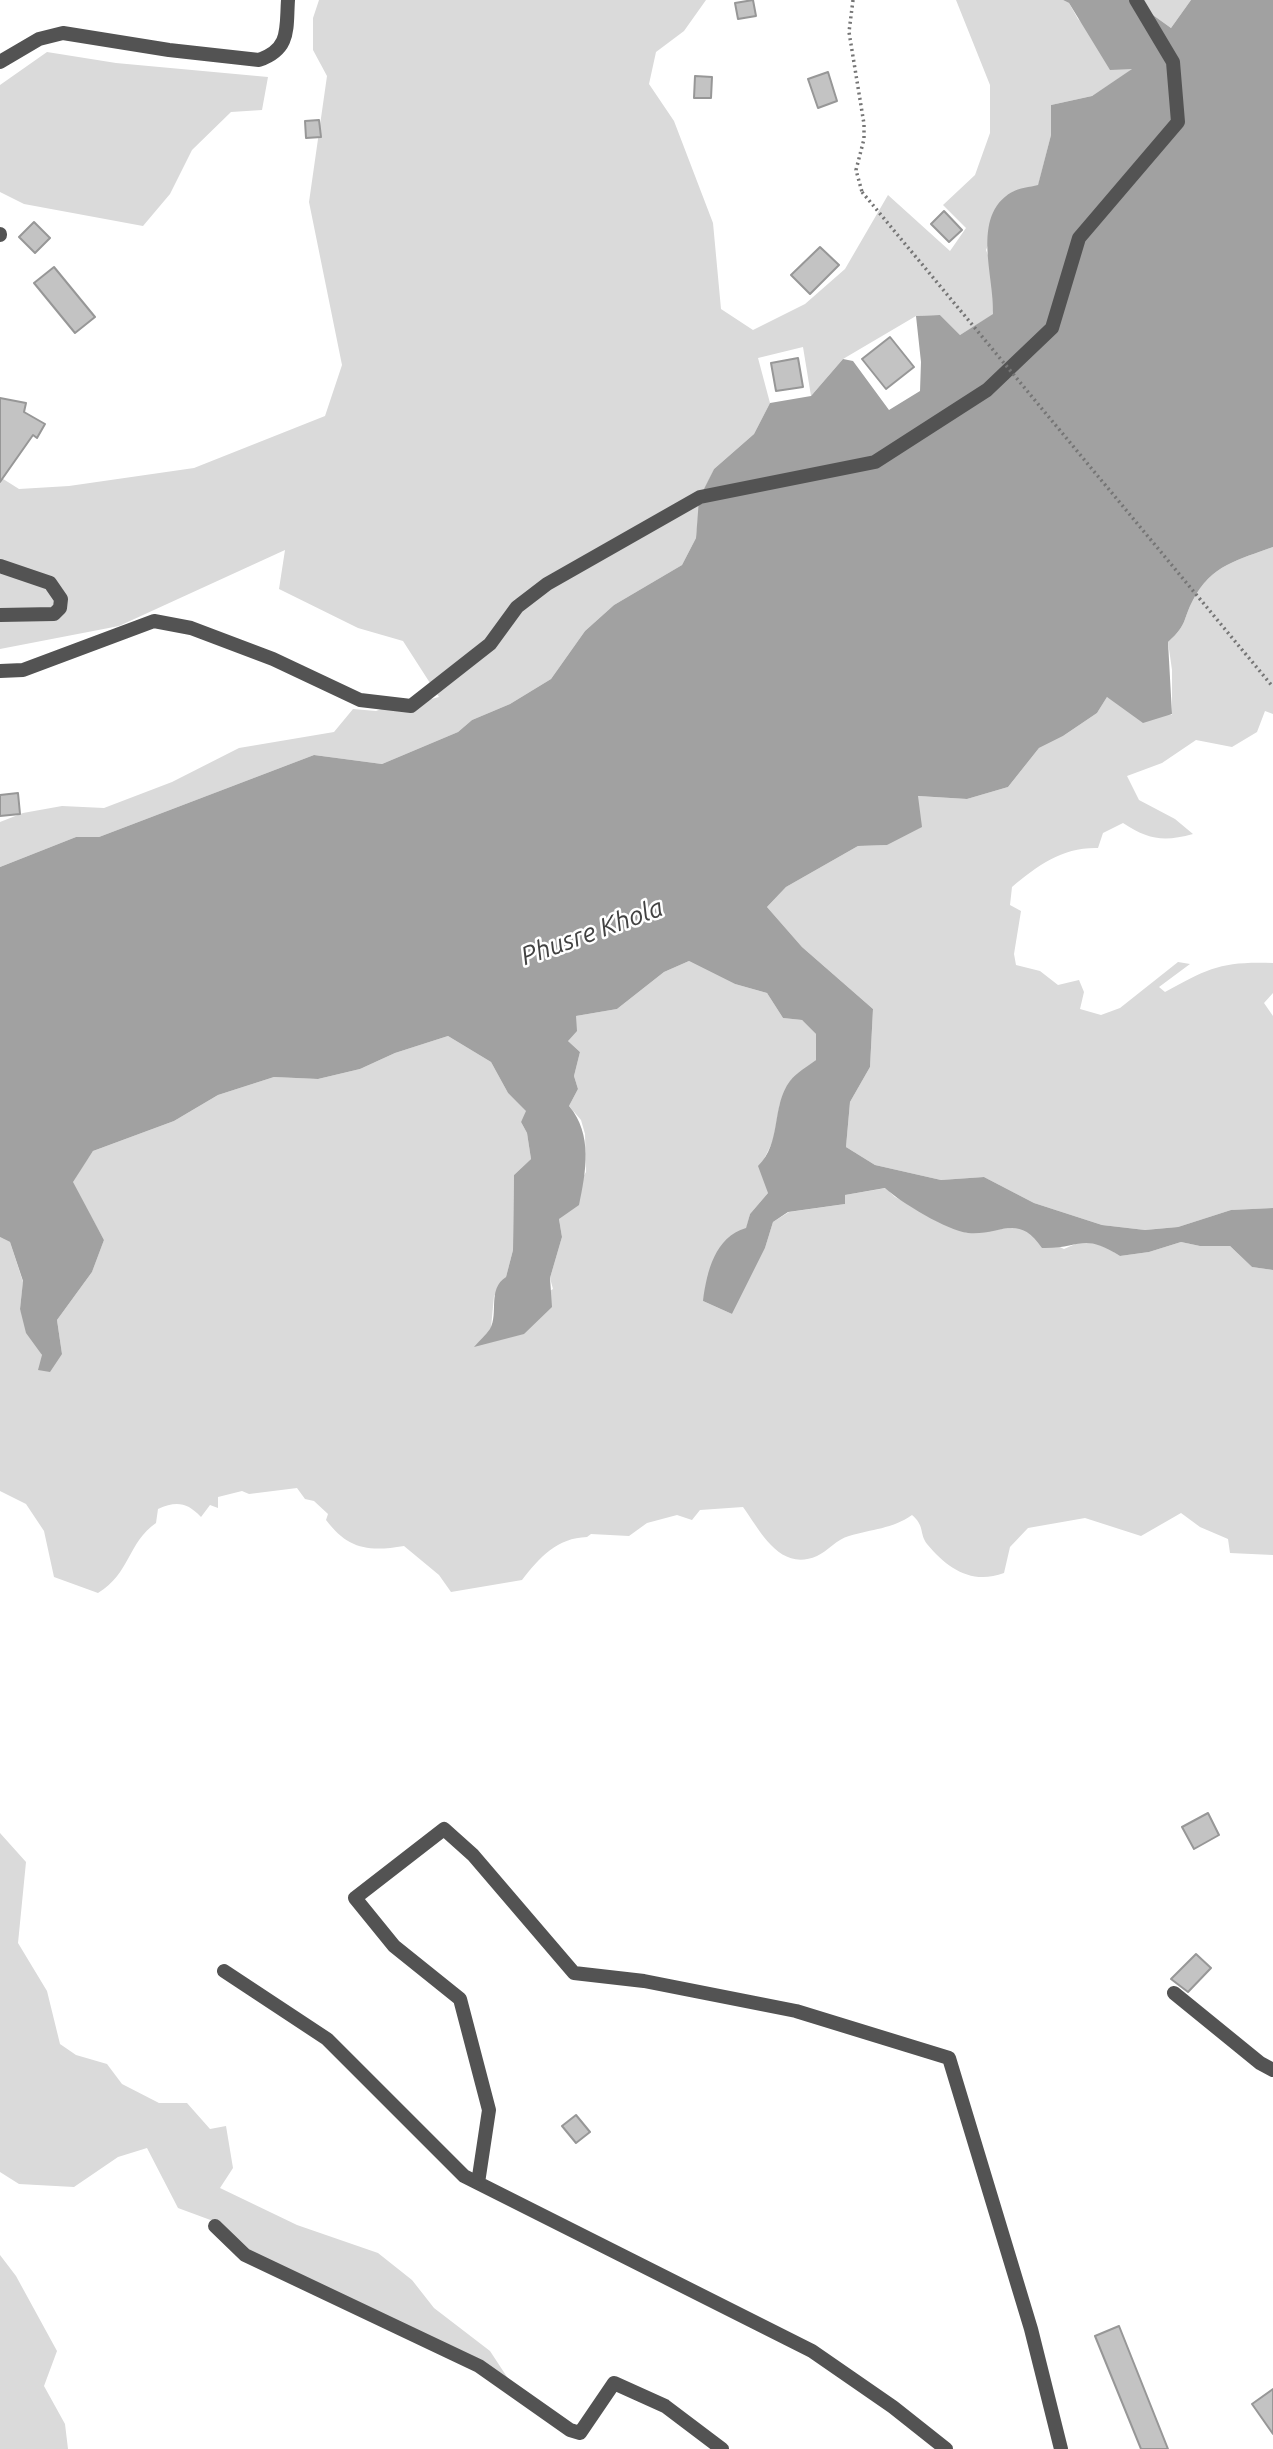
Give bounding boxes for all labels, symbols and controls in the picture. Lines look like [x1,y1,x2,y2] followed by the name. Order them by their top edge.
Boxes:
[517,892,667,972] water label: Phusre Khola

